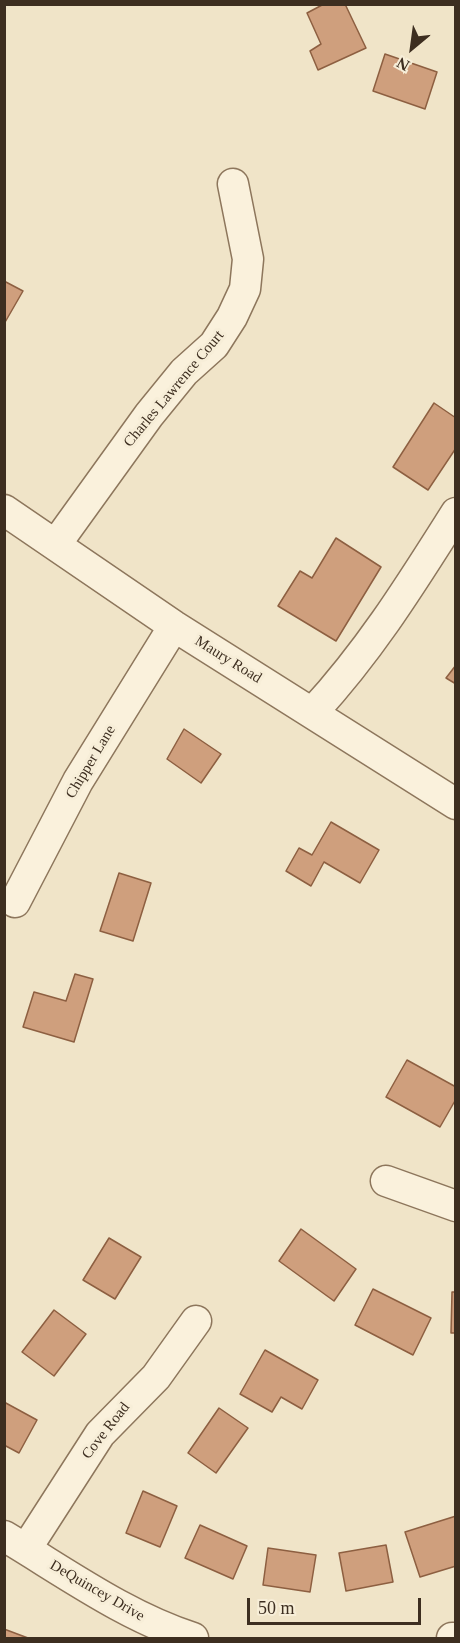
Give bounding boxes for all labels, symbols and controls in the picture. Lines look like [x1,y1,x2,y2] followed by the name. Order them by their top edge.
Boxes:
[382,18,442,78] north arrow
[394,54,412,74] text: N
[120,327,228,451] street label: Charles Lawrence Court
[191,632,265,688] street label: Maury Road
[62,722,120,802] street label: Chipper Lane
[78,1399,134,1463] street label: Cove Road
[47,1557,147,1625] street label: DeQuincey Drive
[250,1586,424,1624] scale bar
[258,1598,295,1618] text: 50 m

